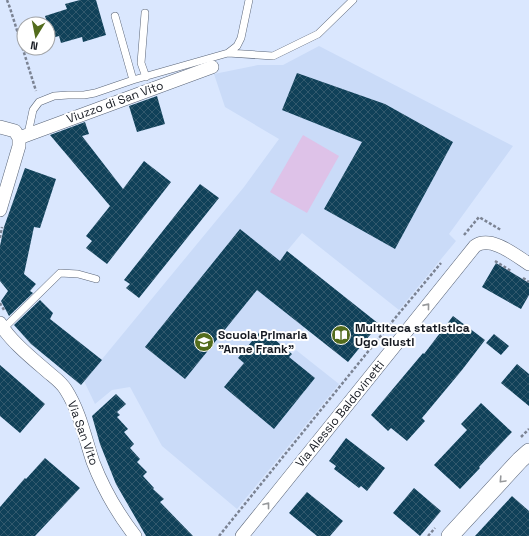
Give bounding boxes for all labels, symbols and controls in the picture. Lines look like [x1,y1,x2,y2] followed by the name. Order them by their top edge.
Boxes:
[16,16,56,56] north arrow
[29,38,39,53] text: N
[64,77,166,127] street label: Viuzzo di San Vito
[422,303,429,310] one-way arrow
[355,320,470,350] place label: Multiteca statistica Ugo Giusti
[330,324,352,346] library icon: Multiteca statistica Ugo Giusti
[218,327,308,357] place label: Scuola Primaria "Anne Frank"
[193,331,215,353] school or university icon: Scuola Primaria "Anne Frank"
[292,357,388,471] street label: Via Alessio Baldovinetti
[64,398,102,468] street label: Via San Vito
[499,475,507,483] one-way arrow
[262,503,269,510] one-way arrow

